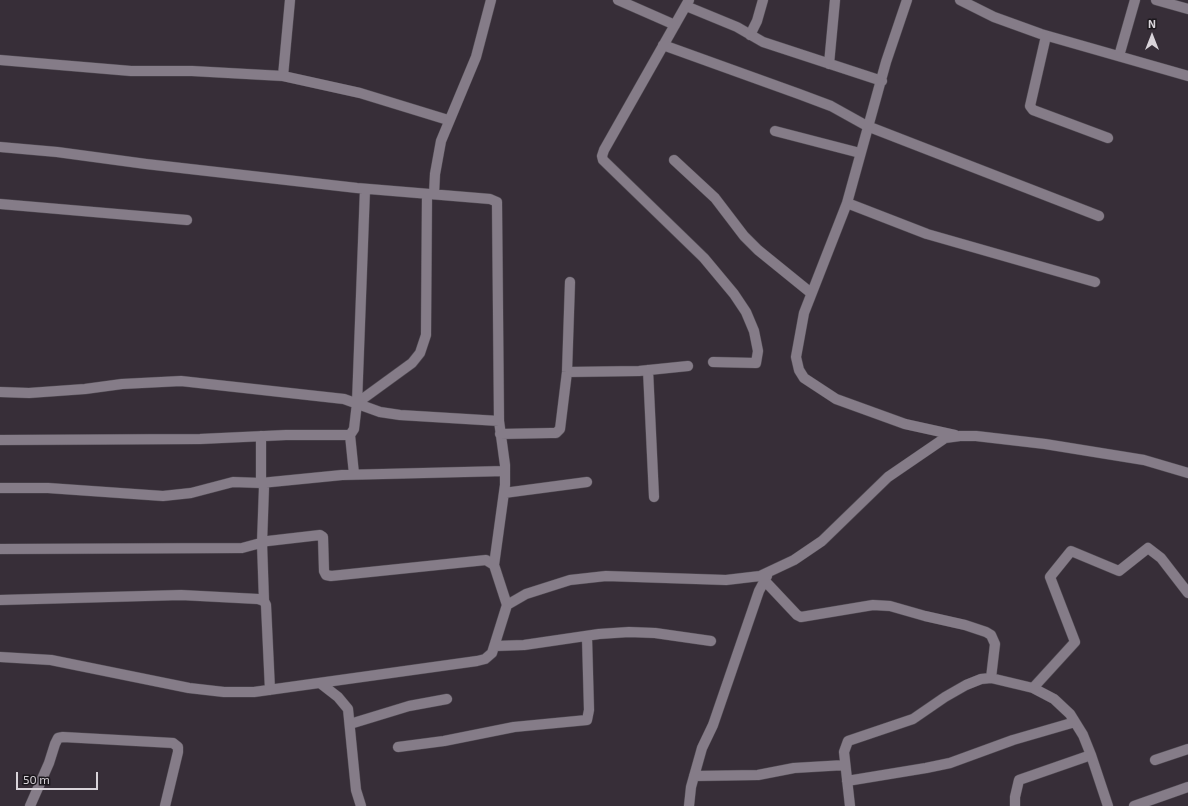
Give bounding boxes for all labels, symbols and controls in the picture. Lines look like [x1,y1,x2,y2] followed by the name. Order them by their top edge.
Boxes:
[1132,16,1172,56] north arrow
[1148,17,1156,30] text: N
[18,764,100,790] scale bar
[23,772,50,786] text: 50 m

